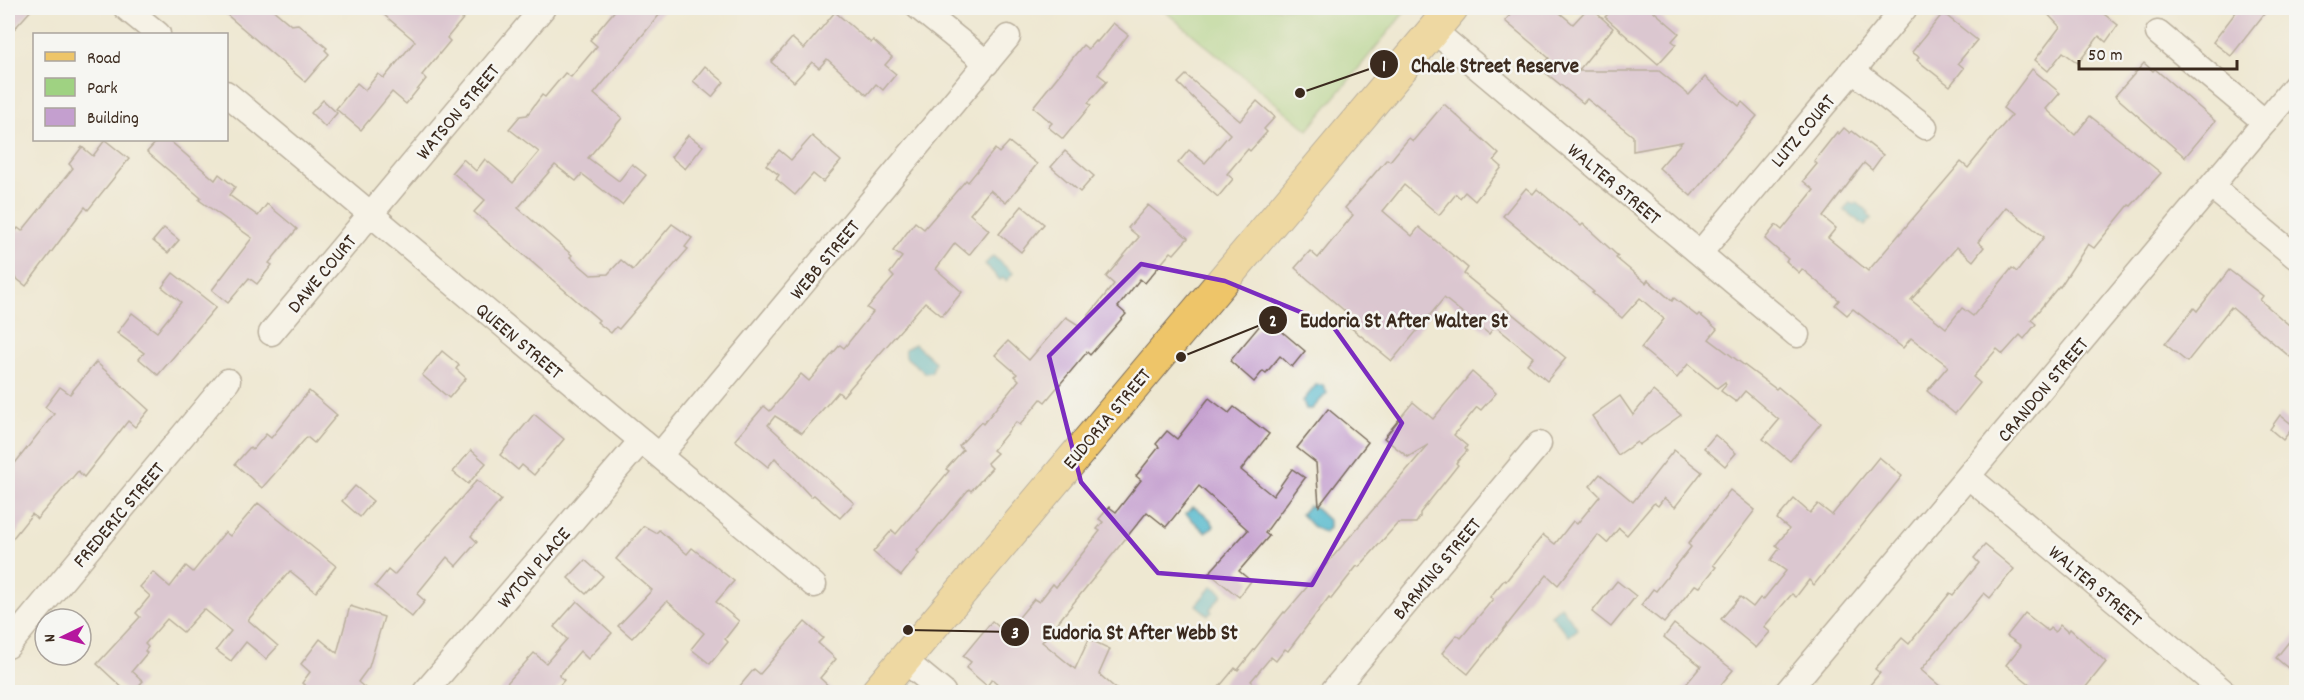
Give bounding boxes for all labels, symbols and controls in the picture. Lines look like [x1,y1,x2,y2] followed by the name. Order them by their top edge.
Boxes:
[33,33,228,141] legend
[2079,33,2236,71] scale bar
[2088,44,2123,69] text: 50 m
[1369,45,1591,84] callout: Chale Street Reserve
[87,47,121,72] text: Road
[1411,53,1579,83] text: Chale Street Reserve
[1382,55,1386,80] text: 1
[411,59,508,167] street label: WATSON STREET
[87,77,118,102] text: Park
[1765,89,1843,175] street label: LUTZ COURT
[87,107,139,132] text: Building
[1560,138,1666,233] street label: WALTER STREET
[784,215,868,307] street label: WEBB STREET
[282,229,365,320] street label: DAWE COURT
[468,297,568,387] street label: QUEEN STREET
[1258,301,1520,340] callout: Eudoria St After Walter St
[1300,308,1508,338] text: Eudoria St After Walter St
[1269,310,1277,335] text: 2
[1992,332,2097,449] street label: CRANDON STREET
[1057,363,1159,477] street label: EUDORIA STREET
[68,457,173,575] street label: FREDERIC STREET
[1387,513,1489,627] street label: BARMING STREET
[492,522,579,616] street label: WYTON PLACE
[2041,540,2147,635] street label: WALTER STREET
[33,607,93,667] north arrow
[1000,612,1250,651] callout: Eudoria St After Webb St
[1042,620,1238,650] text: Eudoria St After Webb St
[1011,622,1019,647] text: 3
[39,633,62,643] text: N

